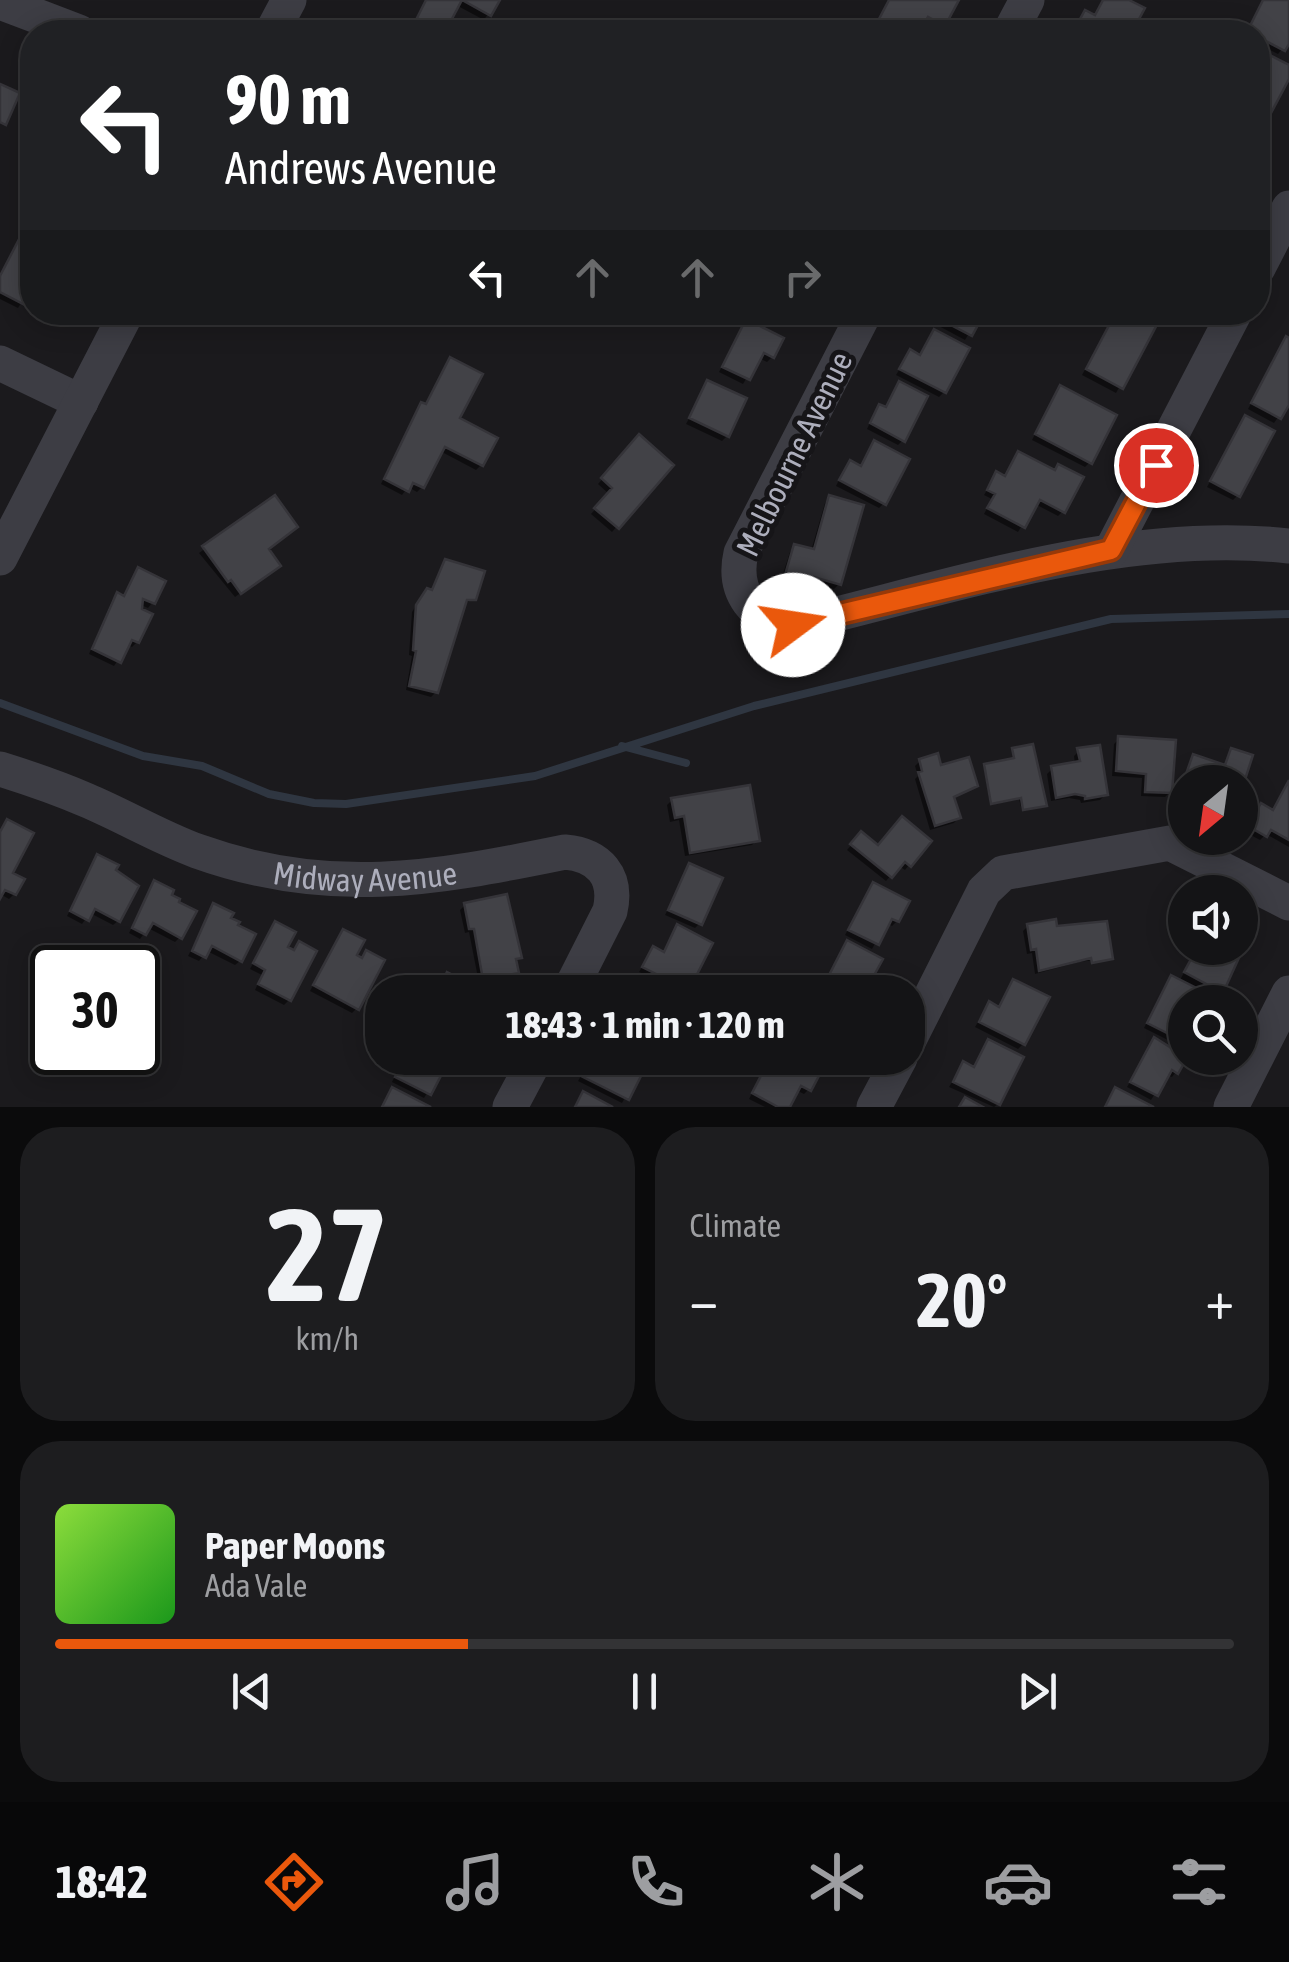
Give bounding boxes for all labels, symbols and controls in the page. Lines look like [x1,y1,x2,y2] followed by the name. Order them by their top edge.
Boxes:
[225,59,351,139] text: 90 m
[60,60,190,190] icon: left
[225,142,497,194] text: Andrews Avenue
[460,250,515,305] icon: left
[565,250,620,305] icon: ahead
[670,250,725,305] icon: ahead
[775,250,830,305] icon: right
[729,346,859,562] street label: Melbourne Avenue
[1114,423,1199,508] pin
[1129,438,1184,493] icon: arrive
[741,573,845,677] position arrow
[1168,765,1258,855] north arrow
[1168,765,1258,1075] map controls
[271,854,459,898] street label: Midway Avenue
[1168,875,1258,965] button: sound
[30,945,160,1075] speed limit sign: 30
[1168,985,1258,1075] button: search
[505,1003,785,1046] text: 18:43 · 1 min · 120 m
[266,1180,388,1329] text: 27
[690,1207,781,1244] text: Climate
[916,1257,1007,1343] text: 20°
[690,1268,718,1331] text: −
[1205,1268,1234,1331] text: +
[296,1320,359,1357] text: km/h
[205,1524,385,1567] text: Paper Moons
[205,1567,307,1604] text: Ada Vale
[224,1664,279,1719] icon: previous
[617,1664,672,1719] icon: pause
[1010,1664,1065,1719] icon: next
[259,1847,329,1917] icon: directions
[440,1847,510,1917] icon: music
[621,1847,691,1917] icon: phone
[802,1847,872,1917] icon: climate
[983,1847,1053,1917] icon: car
[1164,1847,1234,1917] icon: filters
[55,1856,148,1908] text: 18:42

